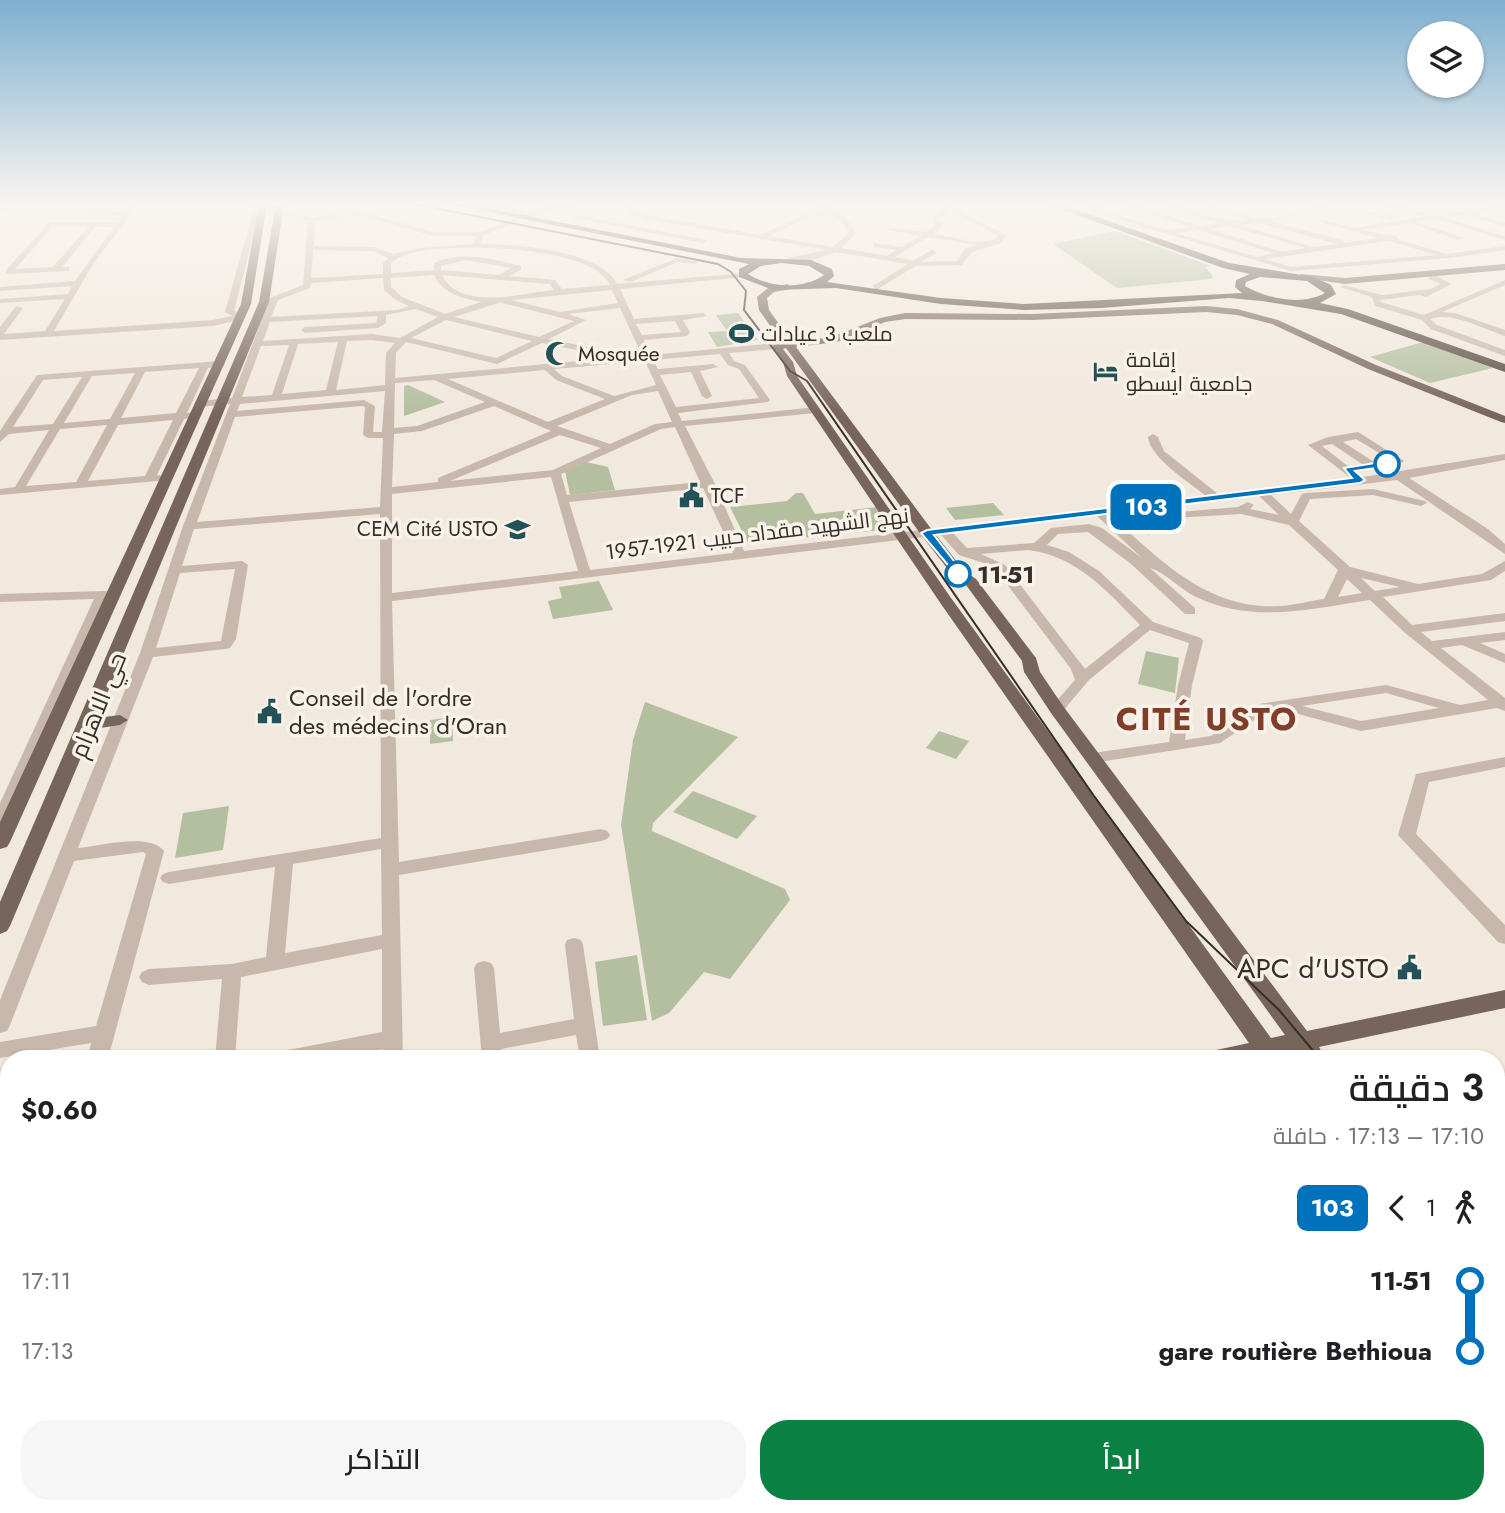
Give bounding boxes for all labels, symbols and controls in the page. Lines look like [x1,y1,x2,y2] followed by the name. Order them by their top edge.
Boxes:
[1407,21,1484,98] map controls
[1407,21,1484,98] button: layers
[761,319,893,349] place label: ملعب 3 عيادات
[727,320,755,348] sports icon: ملعب 3 عيادات
[578,339,660,369] place label: Mosquée
[544,340,572,368] mosque icon: Mosquée
[1126,345,1252,399] place label: إقامة جامعية ايسطو
[1092,358,1120,386] hotel icon: إقامة جامعية ايسطو
[1374,451,1400,477] unlabelled marker
[711,481,745,511] place label: TCF
[677,482,705,510] public building icon: TCF
[1106,484,1186,530] line badge: 103
[1124,489,1168,524] text: 103
[604,500,910,568] street label: نهج الشهيد مقداد حبيب 1921-1957
[357,514,498,544] place label: CEM Cité USTO
[504,515,532,543] school or university icon: CEM Cité USTO
[977,557,1034,592] place label: 11-51
[945,561,971,587] marker: 11-51
[61,647,137,764] street label: حي الاهرام
[289,680,507,743] place label: Conseil de l'ordre des médecins d'Oran
[1116,696,1298,742] district label: CITÉ USTO
[255,697,283,725] public building icon: Conseil de l'ordre des médecins d'Oran
[1237,948,1389,989] place label: APC d'USTO
[1395,954,1423,982] public building icon: APC d'USTO
[1349,1060,1484,1115] text: 3 دقيقة
[21,1091,97,1129] text: $0.60
[1273,1119,1484,1153] text: 17:10 – 17:13 · حافلة
[1378,1189,1416,1227] icon: back
[1446,1189,1484,1227] icon: walk
[1311,1190,1354,1225] text: 103
[1426,1191,1436,1225] text: 1
[1370,1262,1432,1300] text: 11-51
[21,1264,71,1298] text: 17:11
[1159,1332,1432,1370] text: gare routière Bethioua
[21,1334,73,1368] text: 17:13
[21,1420,746,1500] button: التذاكر
[760,1420,1484,1500] button: ابدأ

